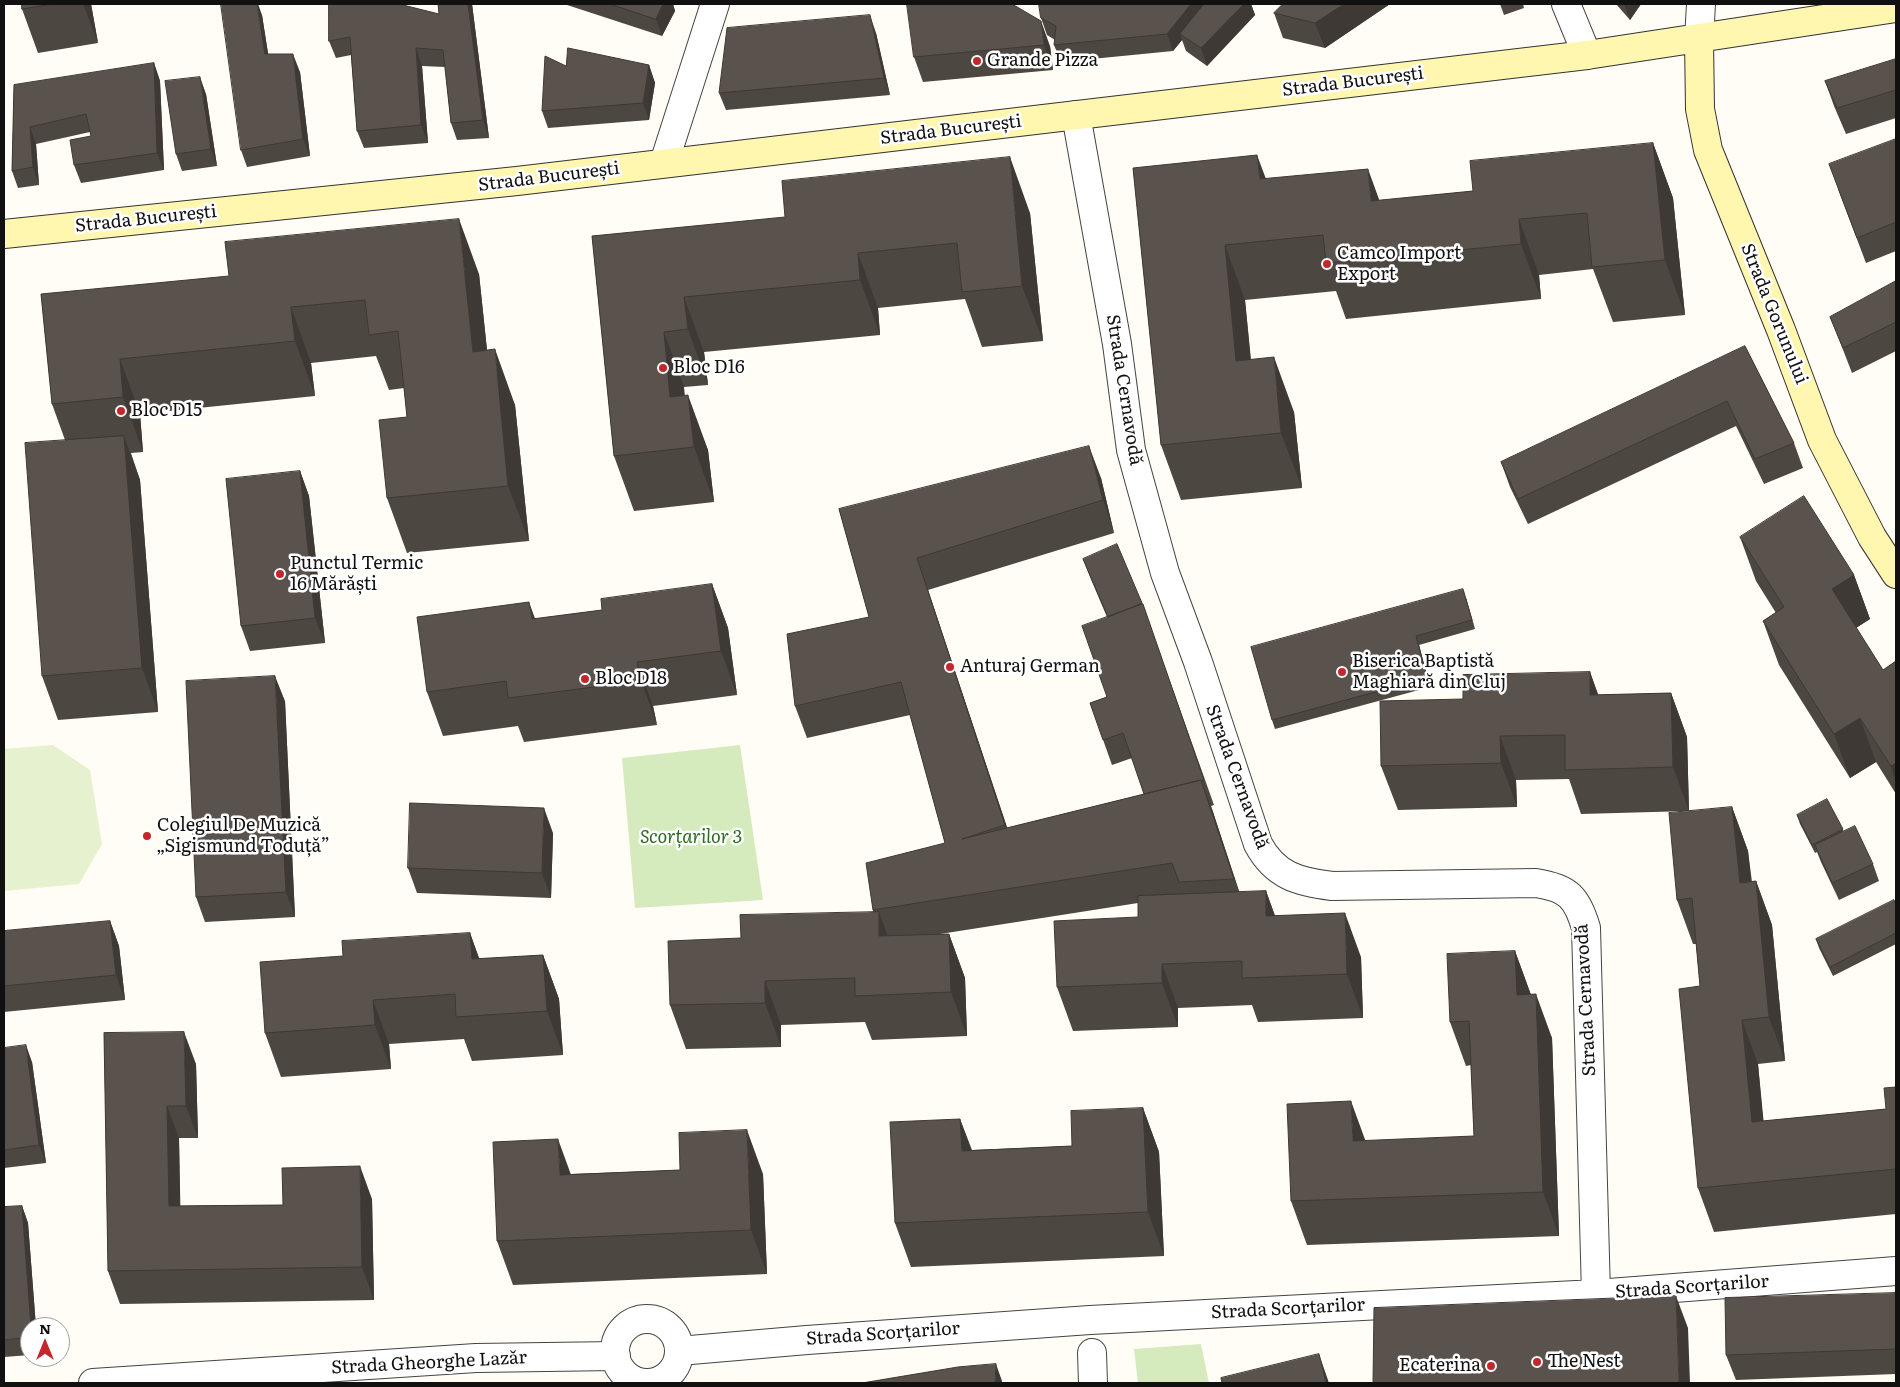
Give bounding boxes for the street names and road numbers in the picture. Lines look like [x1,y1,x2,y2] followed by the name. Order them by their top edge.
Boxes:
[1281,63,1425,101] street label: Strada București
[879,111,1023,149] street label: Strada București
[477,158,621,196] street label: Strada București
[74,201,218,237] street label: Strada București
[1736,241,1812,387] street label: Strada Gorunului
[1101,313,1147,467] street label: Strada Cernavodă
[1201,702,1273,852] street label: Strada Cernavodă
[1571,923,1601,1077] street label: Strada Cernavodă
[1614,1271,1770,1303] street label: Strada Scorțarilor
[1210,1294,1366,1324] street label: Strada Scorțarilor
[805,1318,961,1350] street label: Strada Scorțarilor
[331,1347,527,1379] street label: Strada Gheorghe Lazăr

